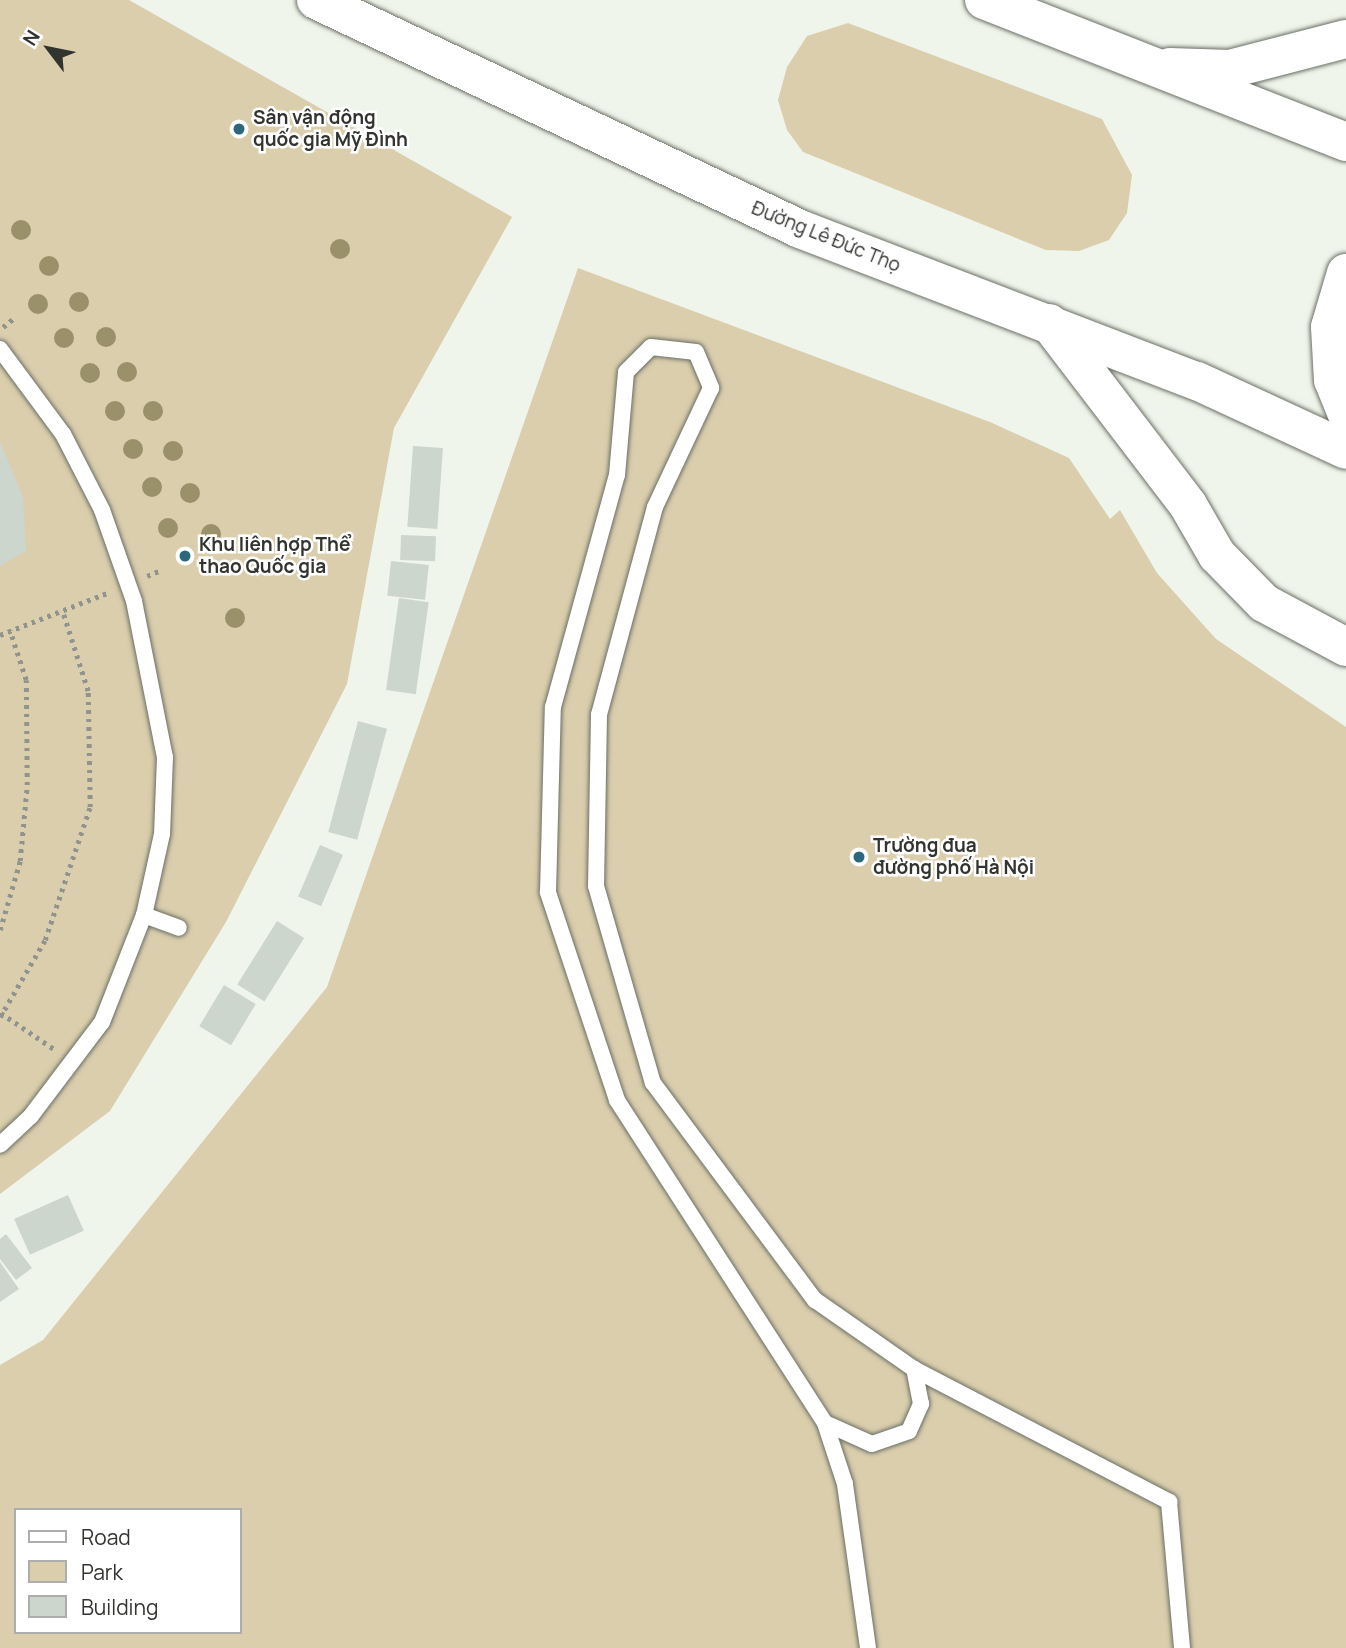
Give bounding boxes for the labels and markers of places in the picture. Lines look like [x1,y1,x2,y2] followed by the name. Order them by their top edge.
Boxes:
[253,107,408,151] place label: Sân vận động quốc gia Mỹ Đình
[231,121,247,137] marker: Sân vận động quốc gia Mỹ Đình
[199,534,350,578] place label: Khu liên hợp Thể thao Quốc gia
[177,548,193,564] marker: Khu liên hợp Thể thao Quốc gia
[873,835,1034,879] place label: Trường đua đường phố Hà Nội
[851,849,867,865] marker: Trường đua đường phố Hà Nội

